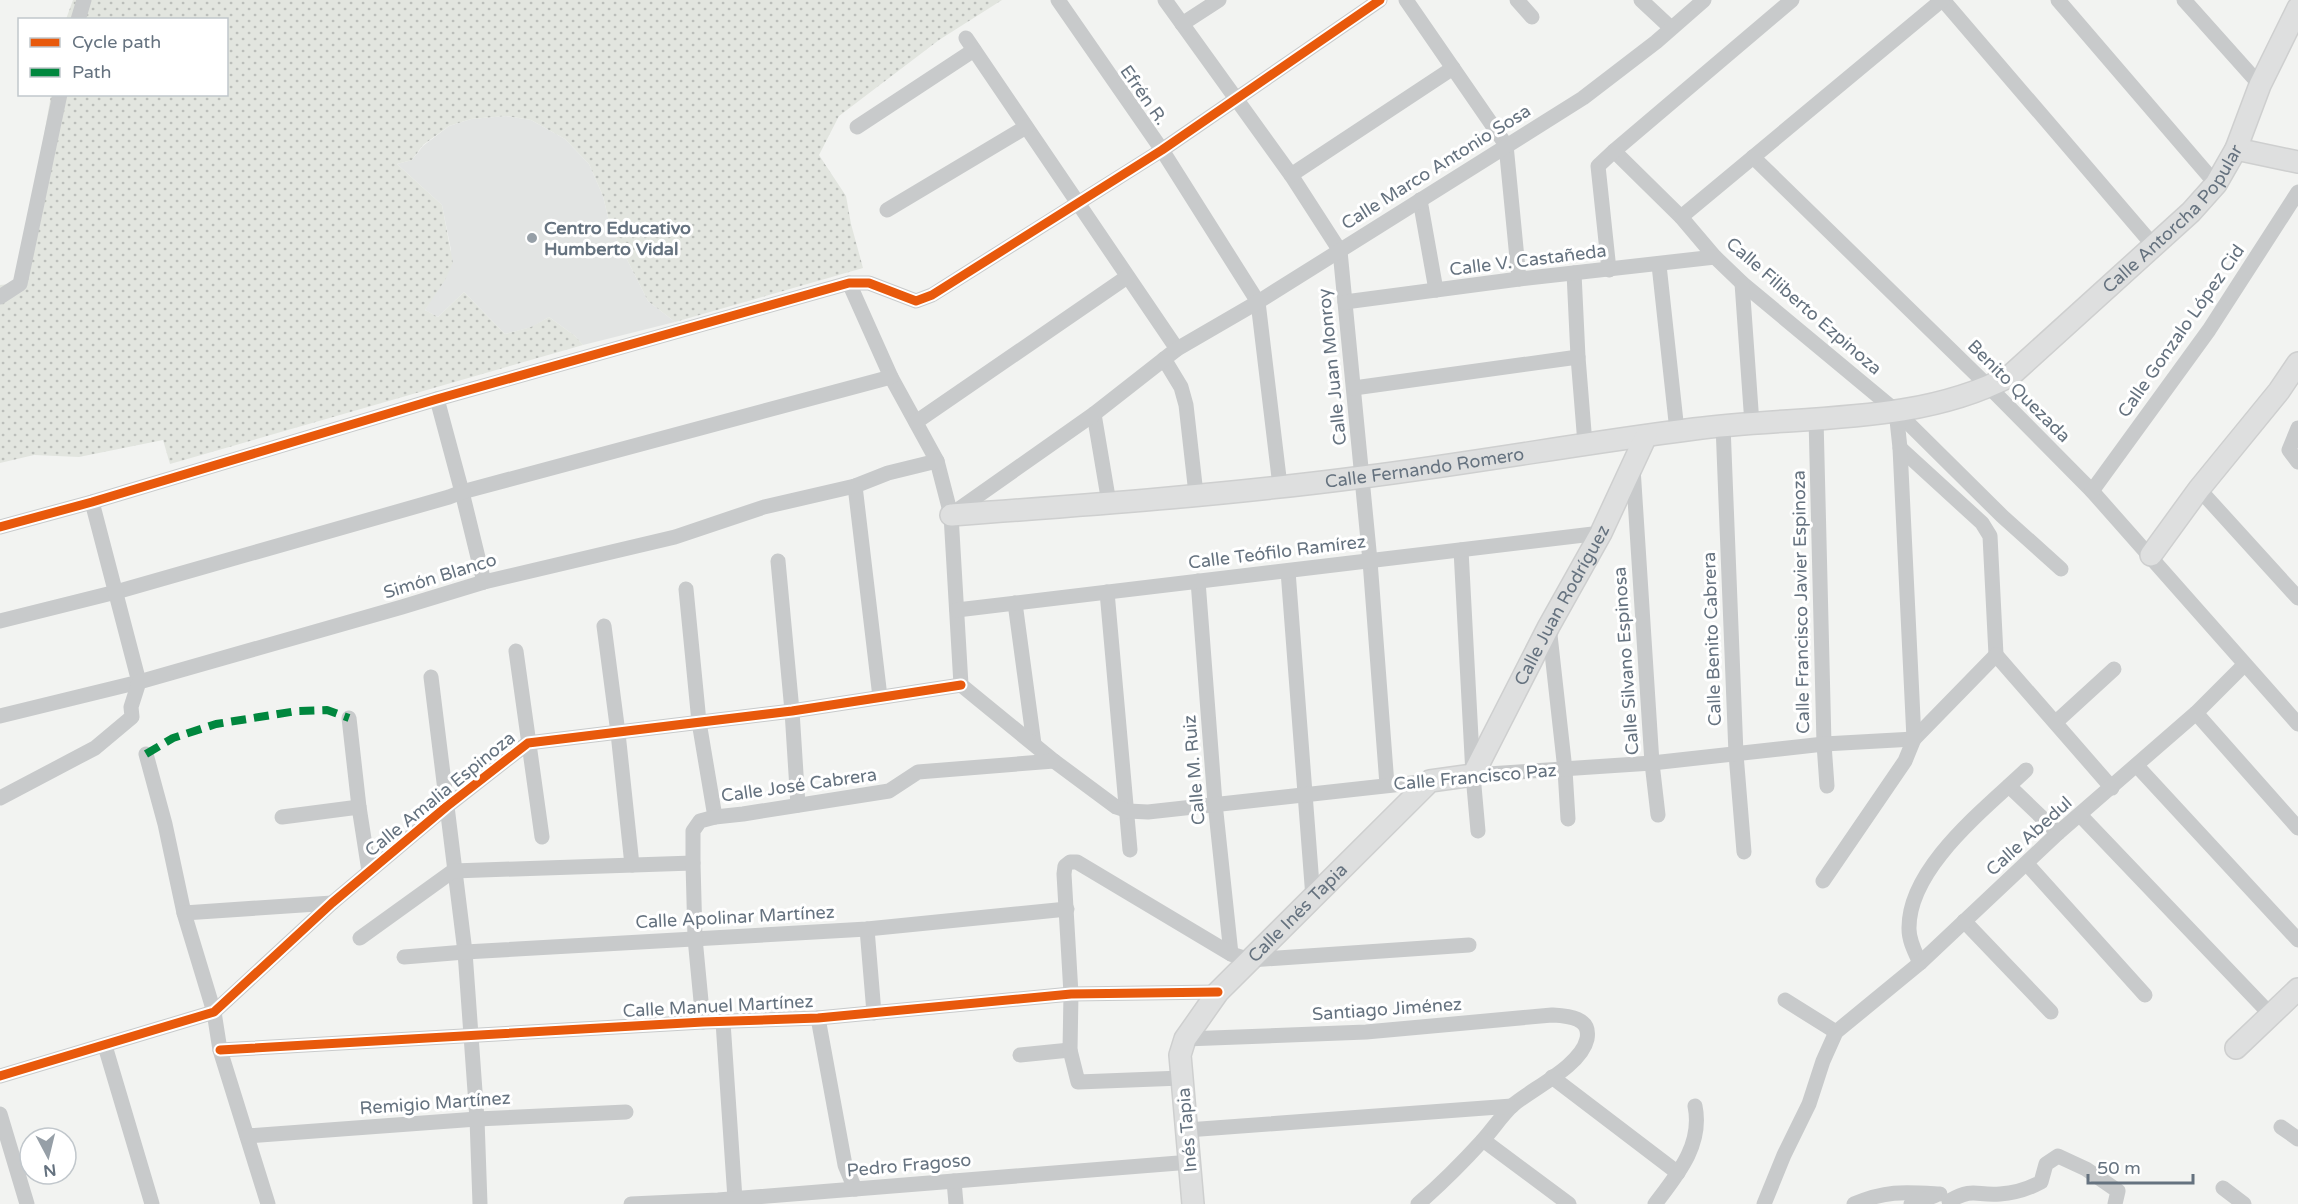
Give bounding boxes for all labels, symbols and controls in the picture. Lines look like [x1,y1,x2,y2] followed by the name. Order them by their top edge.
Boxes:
[18,18,228,96] legend
[72,31,161,53] text: Cycle path
[72,61,111,83] text: Path
[1115,61,1173,129] street label: Efrén R.
[1337,100,1535,234] street label: Calle Marco Antonio Sosa
[2098,140,2247,298] street label: Calle Antorcha Popular
[544,217,691,260] place label: Centro Educativo Humberto Vidal
[525,231,539,245] marker: Centro Educativo Humberto Vidal
[1722,233,1886,379] street label: Calle Filiberto Ezpinoza
[1448,239,1608,281] street label: Calle V. Castañeda
[2113,240,2249,422] street label: Calle Gonzalo López Cid
[1313,287,1351,447] street label: Calle Juan Monroy
[1963,335,2075,447] street label: Benito Quezada
[1324,443,1526,493] street label: Calle Fernando Romero
[1788,470,1814,734] street label: Calle Francisco Javier Espinoza
[1509,521,1614,689] street label: Calle Juan Rodríguez
[1187,530,1367,574] street label: Calle Teófilo Ramírez
[381,548,499,604] street label: Simón Blanco
[1698,551,1726,727] street label: Calle Benito Cabrera
[1608,566,1644,756] street label: Calle Silvano Espinosa
[1178,714,1210,826] street label: Calle M. Ruiz
[360,727,520,861] street label: Calle Amalia Espinoza
[1393,759,1557,795] street label: Calle Francisco Paz
[720,763,878,807] street label: Calle José Cabrera
[1981,792,2077,880] street label: Calle Abedul
[1243,859,1352,967] street label: Calle Inés Tapia
[635,901,835,933] street label: Calle Apolinar Martínez
[622,990,814,1022] street label: Calle Manuel Martínez
[1311,993,1463,1025] street label: Santiago Jiménez
[359,1087,511,1119] street label: Remigio Martínez
[1172,1087,1202,1173] street label: Inés Tapia
[18,1126,78,1186] north arrow
[2088,1147,2193,1185] scale bar
[846,1149,972,1181] street label: Pedro Fragoso
[2097,1157,2141,1179] text: 50 m
[42,1159,57,1181] text: N

